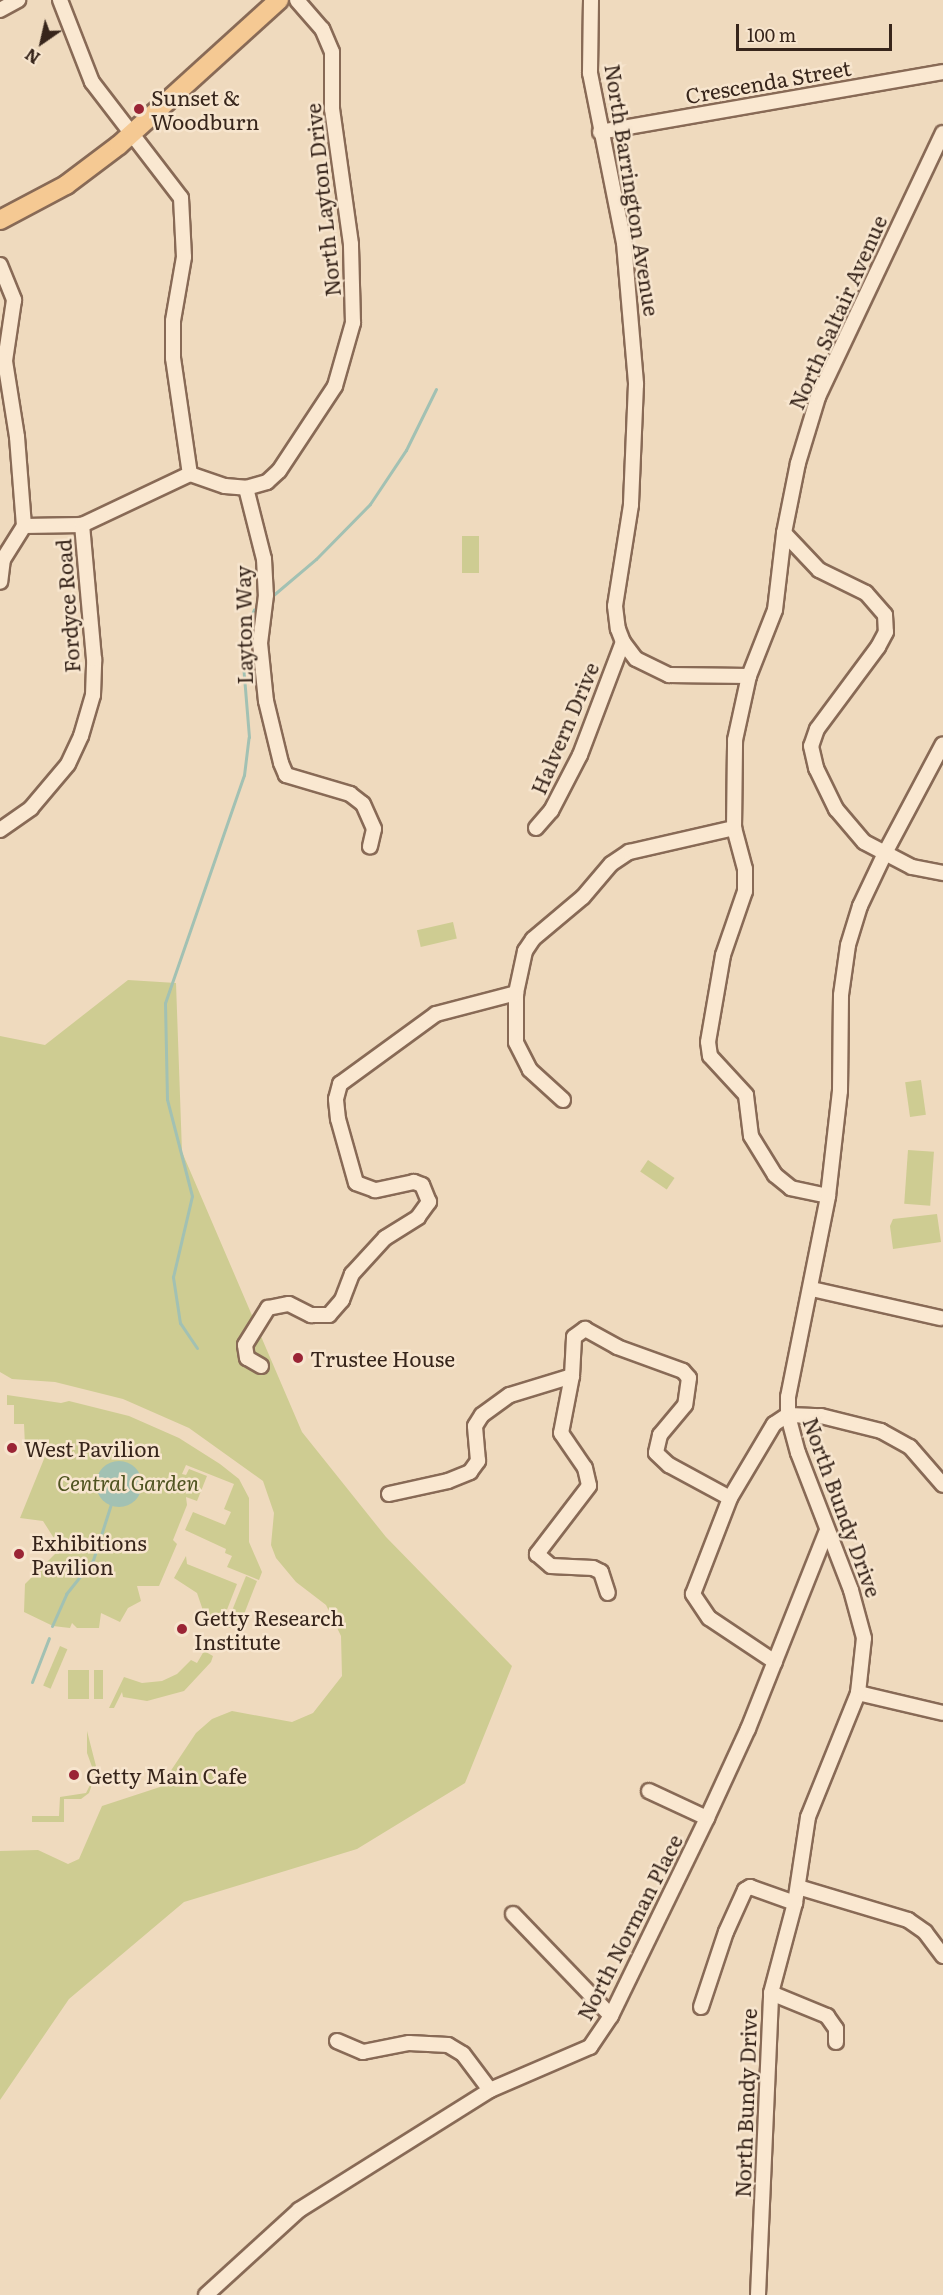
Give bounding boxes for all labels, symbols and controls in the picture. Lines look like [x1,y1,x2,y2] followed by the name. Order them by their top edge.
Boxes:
[12,12,72,72] north arrow
[739,12,895,50] scale bar
[747,21,796,48] text: 100 m
[20,43,44,71] text: N
[683,54,853,108] street label: Crescenda Street
[601,62,665,318] street label: North Barrington Avenue
[151,84,259,134] place label: Sunset & Woodburn
[132,102,146,116] marker: Sunset & Woodburn
[299,102,345,298] street label: North Layton Drive
[783,211,891,413] street label: North Saltair Avenue
[50,538,84,674] street label: Fordyce Road
[229,565,257,685] street label: Layton Way
[525,658,603,798] street label: Halvern Drive
[310,1345,455,1371] place label: Trustee House
[291,1351,305,1365] marker: Trustee House
[799,1414,887,1600] street label: North Bundy Drive
[24,1435,160,1461] place label: West Pavilion
[5,1441,19,1455] marker: West Pavilion
[57,1469,199,1495] park label: Central Garden
[31,1529,147,1579] place label: Exhibitions Pavilion
[12,1547,26,1561] marker: Exhibitions Pavilion
[194,1604,344,1654] place label: Getty Research Institute
[175,1622,189,1636] marker: Getty Research Institute
[86,1762,247,1788] place label: Getty Main Cafe
[67,1768,81,1782] marker: Getty Main Cafe
[571,1830,687,2024] street label: North Norman Place
[729,2008,761,2198] street label: North Bundy Drive

